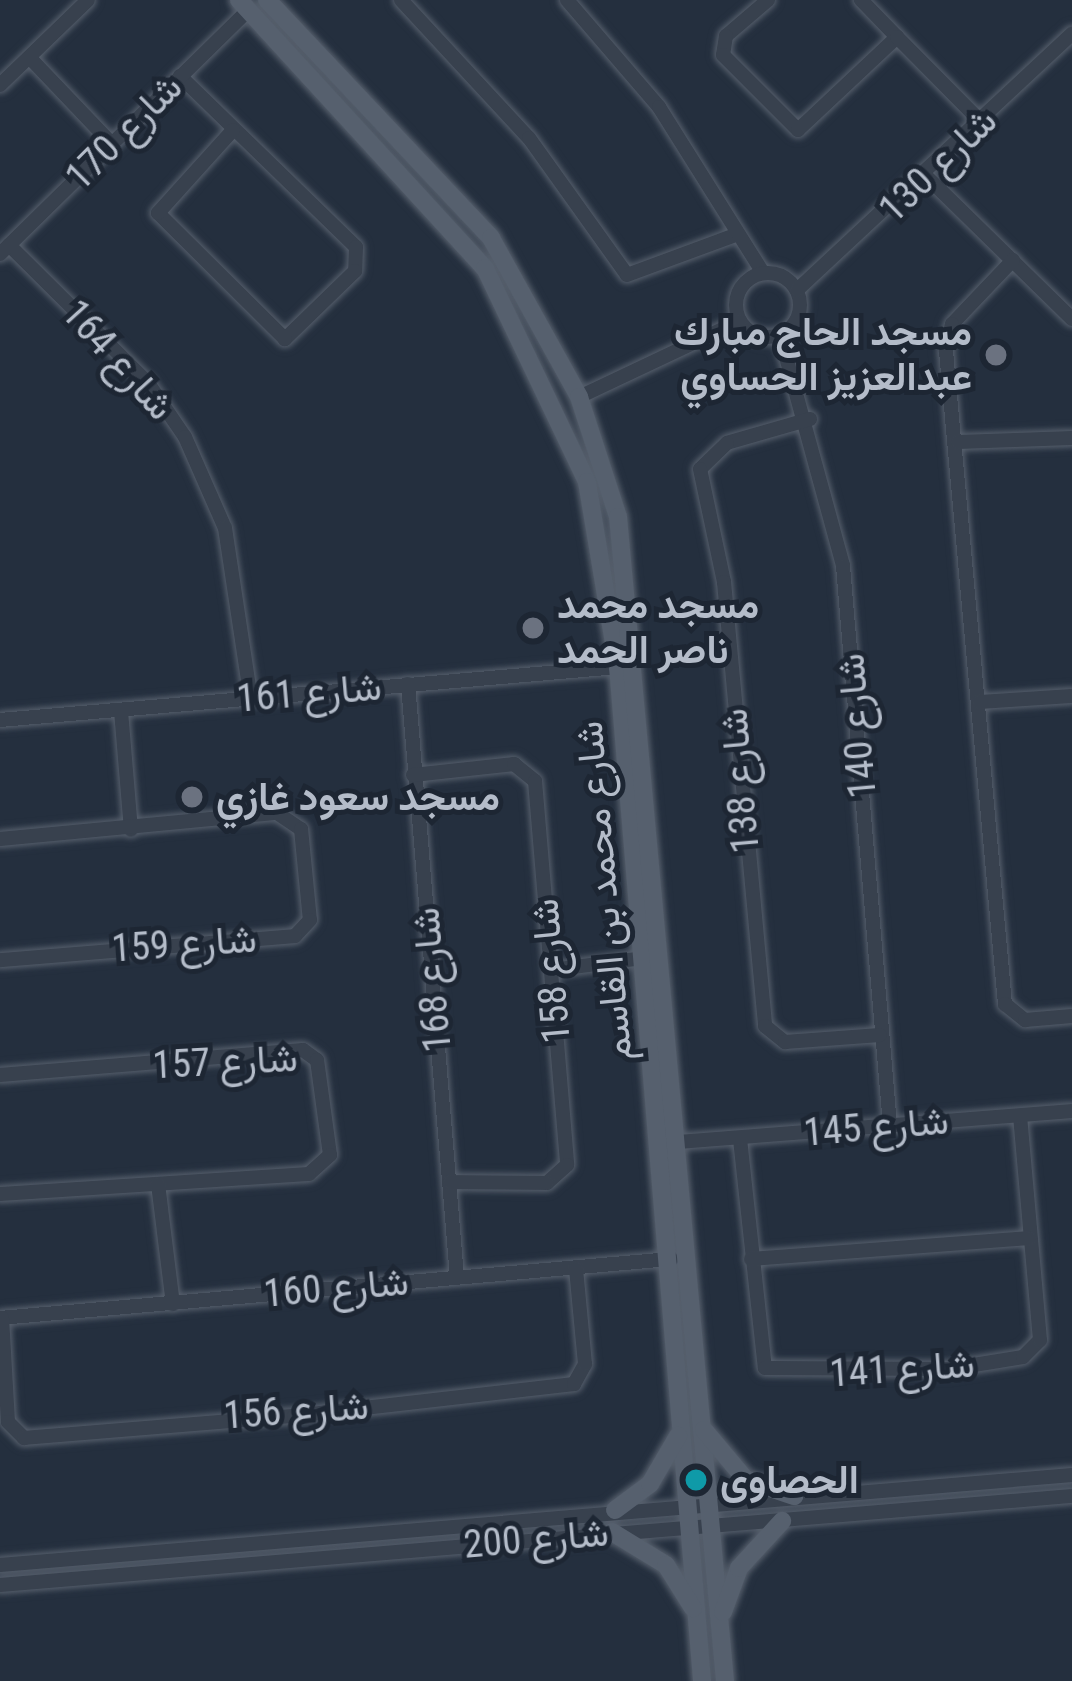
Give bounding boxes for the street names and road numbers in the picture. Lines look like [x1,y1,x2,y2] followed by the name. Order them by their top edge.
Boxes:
[56,64,192,200] street label: شارع 170
[870,98,1006,232] street label: شارع 130
[52,290,184,430] street label: شارع 164
[827,652,887,800] street label: شارع 140
[235,663,383,723] street label: شارع 161
[710,707,770,855] street label: شارع 138
[566,719,642,1063] street label: شارع محمد بن القاسم
[521,897,581,1045] street label: 158 شارع
[402,906,462,1054] street label: شارع 168
[110,916,258,972] street label: شارع 159
[151,1035,299,1089] street label: شارع 157
[802,1097,950,1157] street label: شارع 145
[262,1258,410,1318] street label: شارع 160
[828,1341,976,1397] street label: شارع 141
[222,1383,370,1439] street label: شارع 156
[462,1509,610,1569] street label: شارع 200

